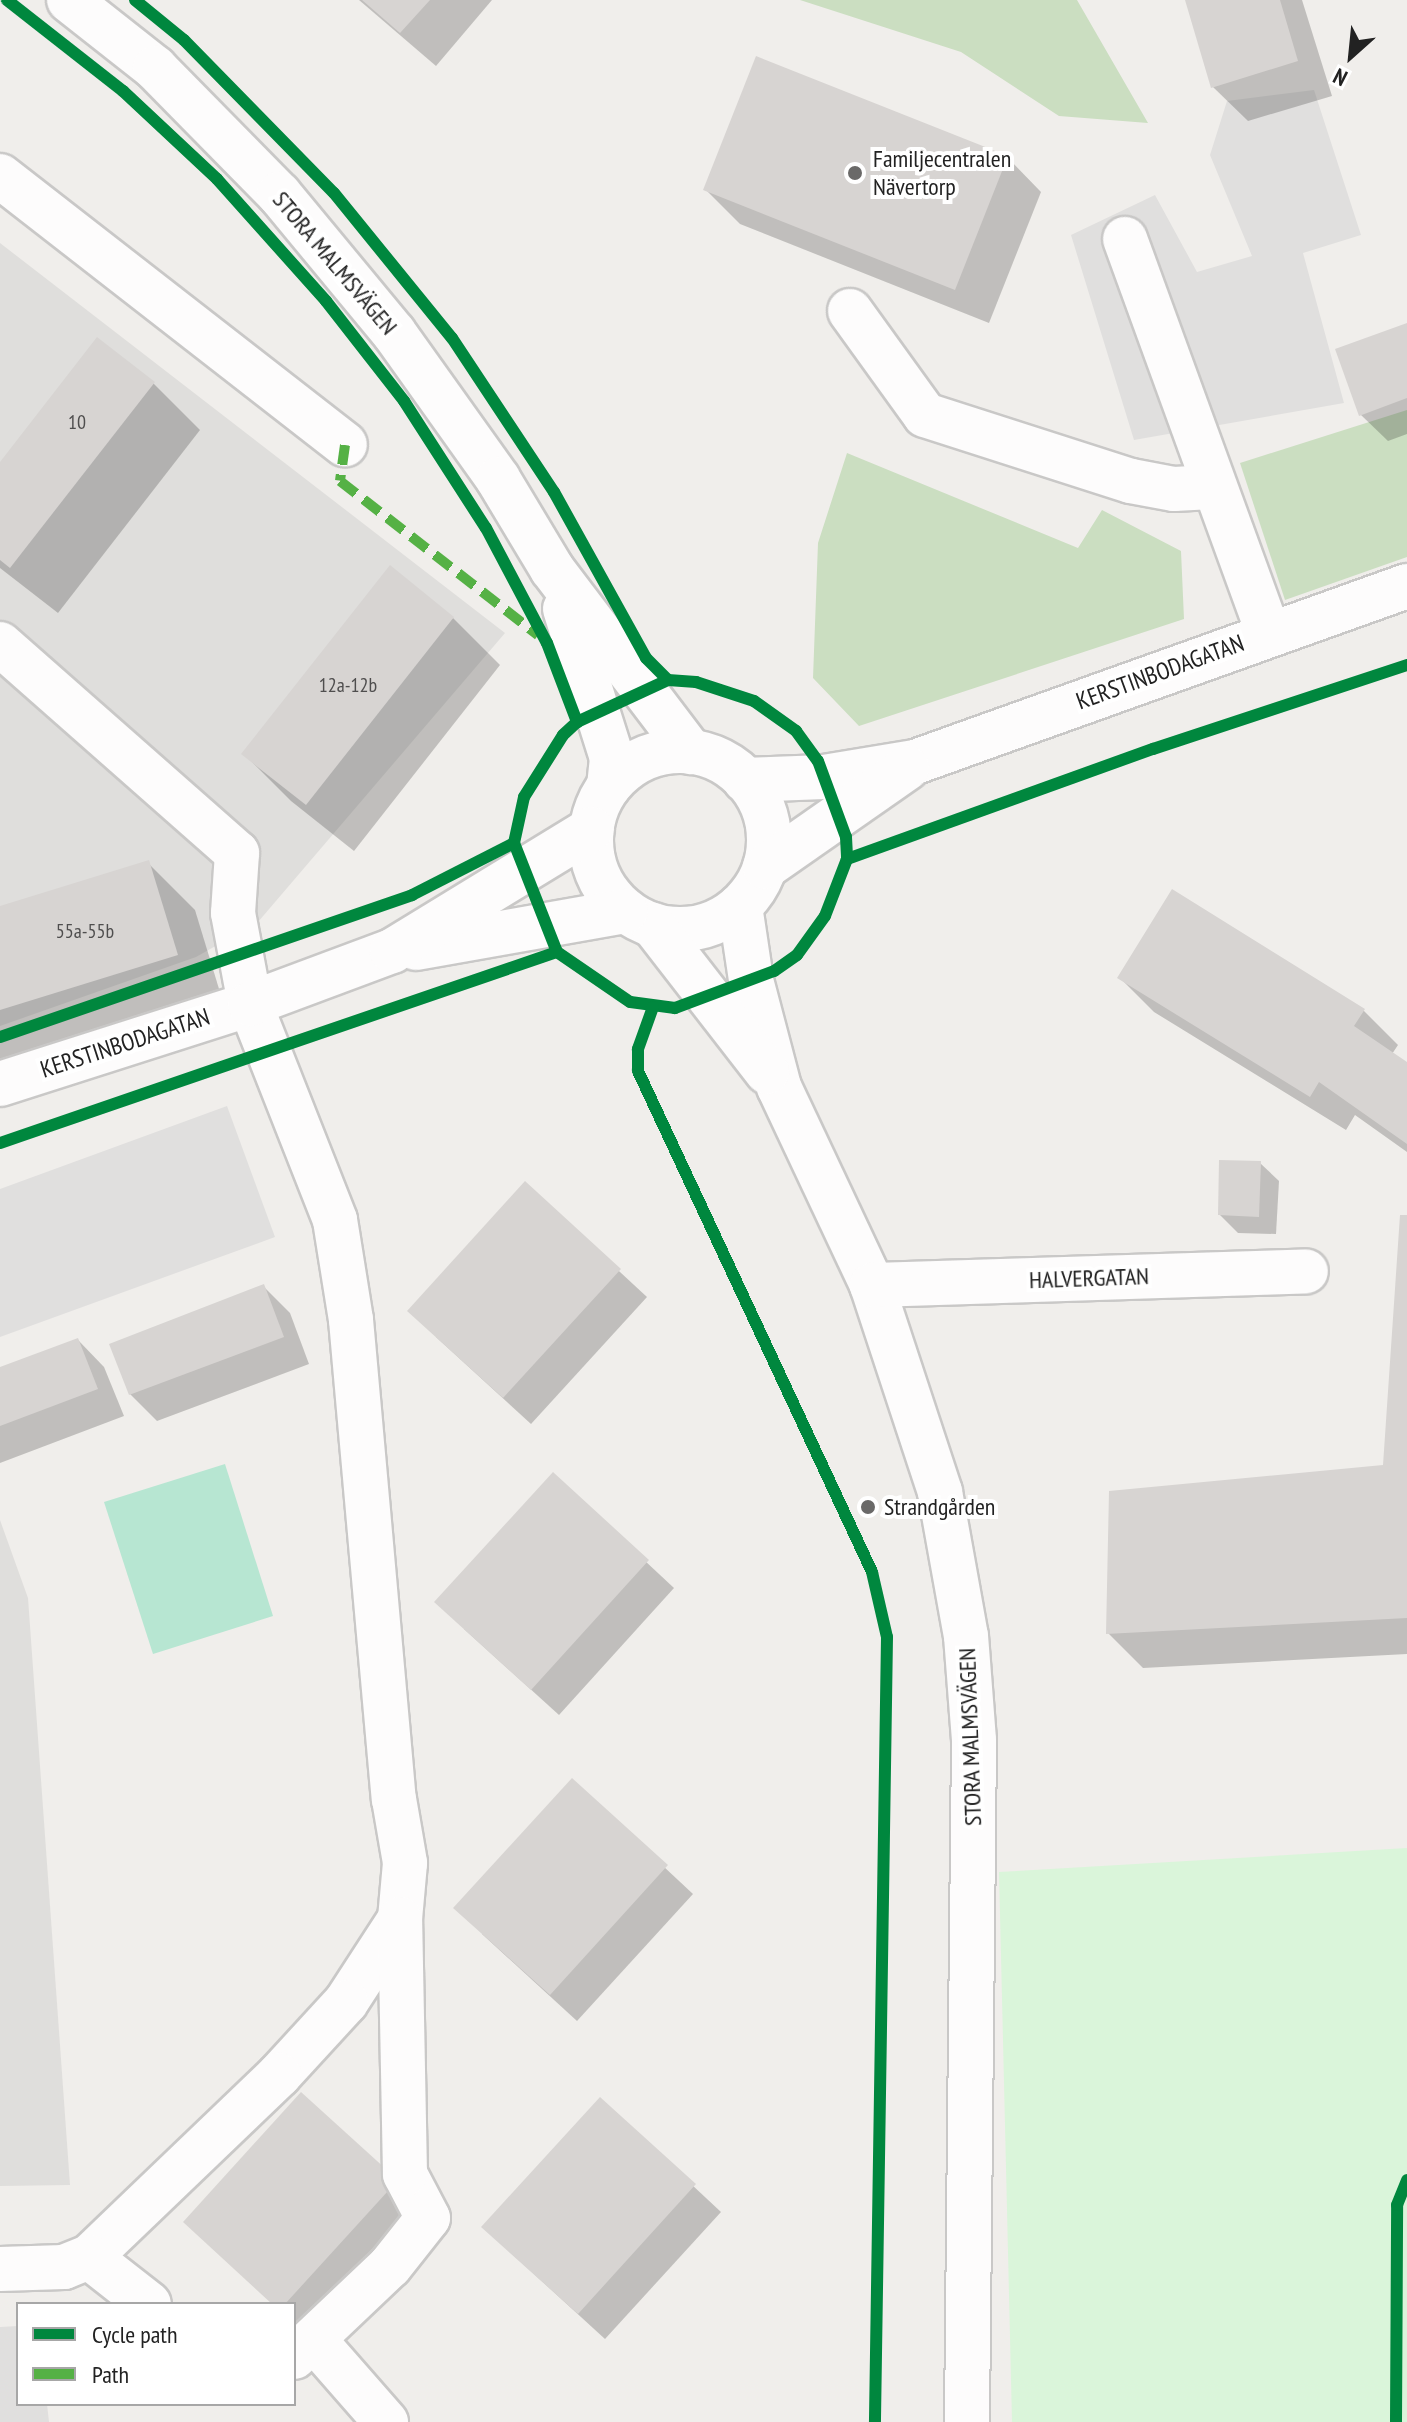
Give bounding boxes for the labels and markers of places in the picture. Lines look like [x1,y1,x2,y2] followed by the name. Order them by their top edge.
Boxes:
[873,145,1011,201] place label: Familjecentralen Nävertorp
[844,162,866,184] marker: Familjecentralen Nävertorp
[884,1493,995,1521] place label: Strandgården
[859,1498,877,1516] marker: Strandgården

